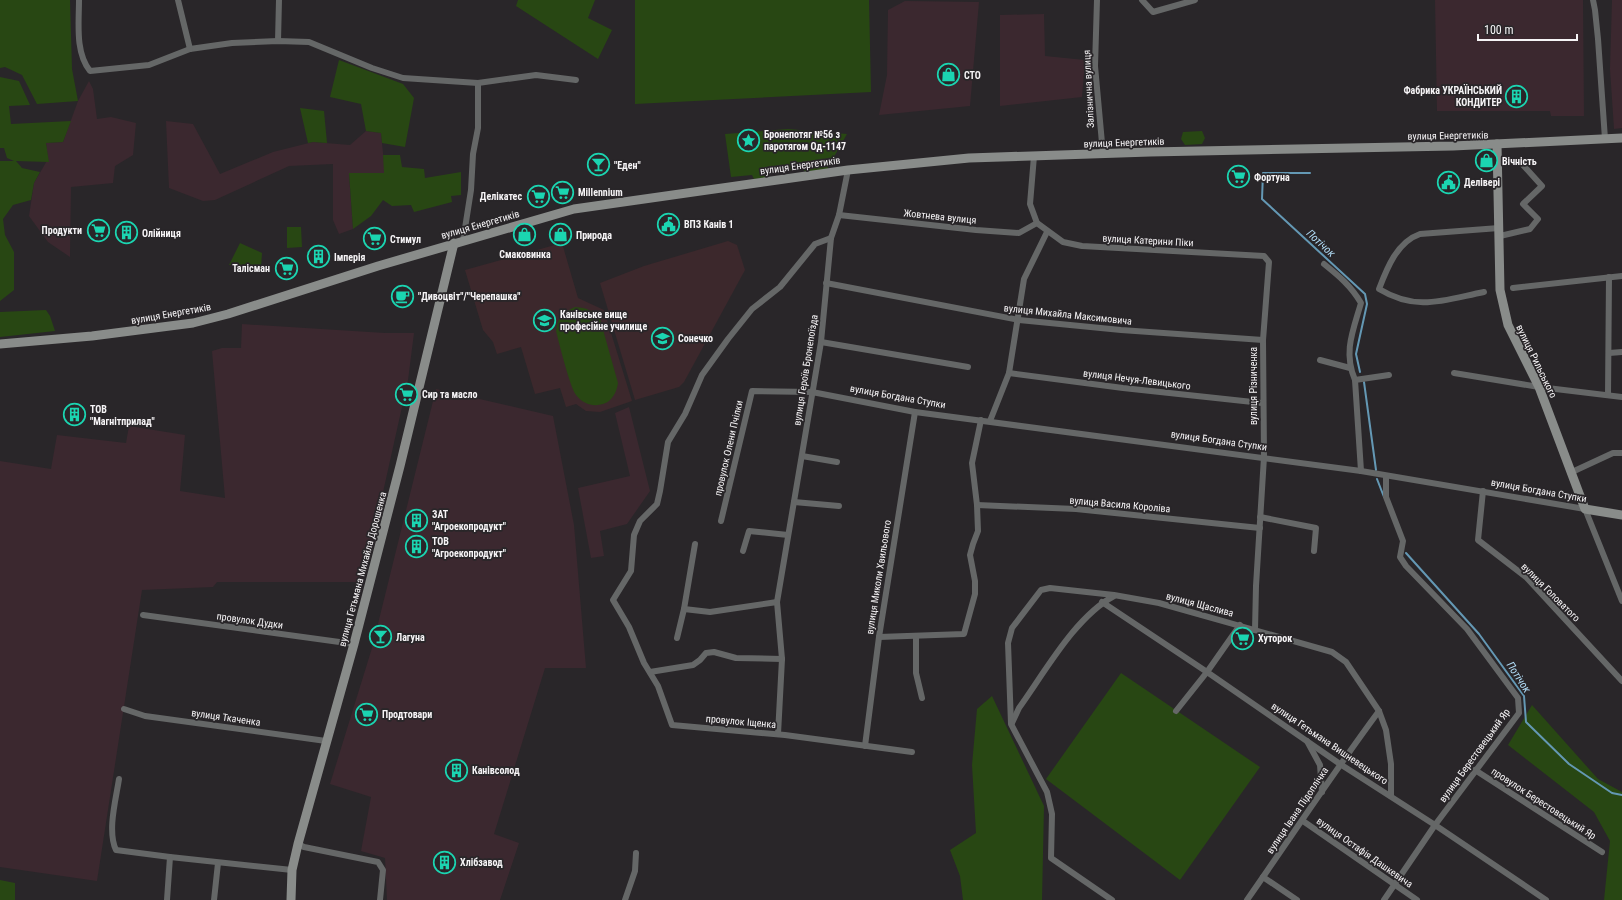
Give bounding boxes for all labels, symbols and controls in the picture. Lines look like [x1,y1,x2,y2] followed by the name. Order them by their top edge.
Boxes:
[1478,16,1577,42] scale bar
[1484,23,1514,37] text: 100 m
[1081,49,1096,128] street label: Залізнична вулиця
[935,62,961,88] shop icon: СТО
[964,70,981,81] place label: СТО
[1403,83,1502,108] place label: Фабрика УКРАЇНСЬКИЙ КОНДИТЕР
[1504,83,1530,109] building icon: Фабрика УКРАЇНСЬКИЙ КОНДИТЕР
[736,127,762,153] place icon: Бронепотяг №56 з паротягом Од-1147
[764,129,846,152] place label: Бронепотяг №56 з паротягом Од-1147
[1407,129,1489,142] street label: вулиця Енергетиків
[1083,136,1165,149] street label: вулиця Енергетиків
[1473,148,1499,174] shop icon: Вічність
[585,152,611,178] bar icon: "Еден"
[759,154,841,177] street label: вулиця Енергетиків
[1502,156,1537,167] place label: Вічність
[614,160,641,171] place label: "Еден"
[1226,164,1252,190] supermarket icon: Фортуна
[1435,169,1461,195] public building icon: Делівері
[1254,172,1290,183] place label: Фортуна
[1464,177,1500,188] place label: Делівері
[550,179,576,205] supermarket icon: Millennium
[525,183,551,209] supermarket icon: Делікатес
[578,187,623,198] place label: Millennium
[480,191,522,202] place label: Делікатес
[903,207,977,226] street label: Жовтнева вулиця
[440,208,521,241] street label: вулиця Енергетиків
[656,211,682,237] public building icon: ВПЗ Канів 1
[85,217,111,243] supermarket icon: Продукти
[684,219,734,230] place label: ВПЗ Канів 1
[114,220,140,246] building icon: Олійниця
[512,221,538,247] shop icon: Смаковинка
[547,222,573,248] shop icon: Природа
[42,225,82,236] place label: Продукти
[362,226,388,252] supermarket icon: Стимул
[1304,227,1338,260] water label: Потічок
[142,228,181,239] place label: Олійниця
[576,230,612,241] place label: Природа
[1102,233,1194,248] street label: вулиця Катерини Піки
[390,234,421,245] place label: Стимул
[305,244,331,270] building icon: Імперія
[499,249,551,260] place label: Смаковинка
[334,252,366,263] place label: Імперія
[273,255,299,281] supermarket icon: Талісман
[232,263,270,274] place label: Талісман
[389,283,415,309] cafe icon: "Дивоцвіт"/"Черепашка"
[418,291,520,302] place label: "Дивоцвіт"/"Черепашка"
[130,301,212,326] street label: вулиця Енергетиків
[1003,302,1133,327] street label: вулиця Михайла Максимовича
[531,307,557,333] school or university icon: Канівське вище професійне училище
[560,309,647,332] place label: Канівське вище професійне училище
[791,314,820,426] street label: вулиця Героїв Бронепоїзда
[1514,323,1559,400] street label: вулиця Рильського
[649,325,675,351] school or university icon: Сонечко
[678,333,713,344] place label: Сонечко
[1248,347,1259,425] street label: вулиця Різниченка
[1083,367,1191,392] street label: вулиця Нечуя-Левицького
[394,381,420,407] supermarket icon: Сир та масло
[849,383,947,410] street label: вулиця Богдана Ступки
[422,389,477,400] place label: Сир та масло
[712,399,745,497] street label: провулок Олени Пчілки
[61,402,87,428] building icon: ТОВ "Магнітприлад"
[90,404,155,427] place label: ТОВ "Магнітприлад"
[1170,428,1268,453] street label: вулиця Богдана Ступки
[1490,477,1588,504] street label: вулиця Богдана Ступки
[337,490,389,648] street label: вулиця Гетьмана Михайла Дорошенка
[1069,495,1171,514] street label: вулиця Василя Короліва
[403,507,429,533] building icon: ЗАТ "Агроекопродукт"
[432,509,506,532] place label: ЗАТ "Агроекопродукт"
[864,519,893,635] street label: вулиця Миколи Хвильового
[403,534,429,560] building icon: ТОВ "Агроекопродукт"
[432,536,506,559] place label: ТОВ "Агроекопродукт"
[1519,561,1582,624] street label: вулиця Головатого
[1165,590,1235,619] street label: вулиця Щаслива
[216,610,284,631] street label: провулок Дудки
[367,624,393,650] bar icon: Лагуна
[1230,625,1256,651] supermarket icon: Хуторок
[396,632,425,643] place label: Лагуна
[1258,633,1292,644] place label: Хуторок
[1504,659,1534,696] water label: Потічок
[1269,700,1390,787] street label: вулиця Гетьмана Вишневецького
[354,701,380,727] supermarket icon: Продтовари
[1437,706,1512,804] street label: вулиця Берестовецький Яр
[191,707,261,728] street label: вулиця Ткаченка
[382,709,432,720] place label: Продтовари
[705,713,777,730] street label: провулок Іщенка
[444,757,470,783] building icon: Канівсолод
[472,765,520,776] place label: Канівсолод
[1264,765,1331,856] street label: вулиця Івана Підоплічка
[1489,766,1598,841] street label: провулок Берестовецький Яр
[1315,815,1415,890] street label: вулиця Остафія Дашкевича
[432,849,458,875] building icon: Хлібзавод
[460,857,503,868] place label: Хлібзавод

